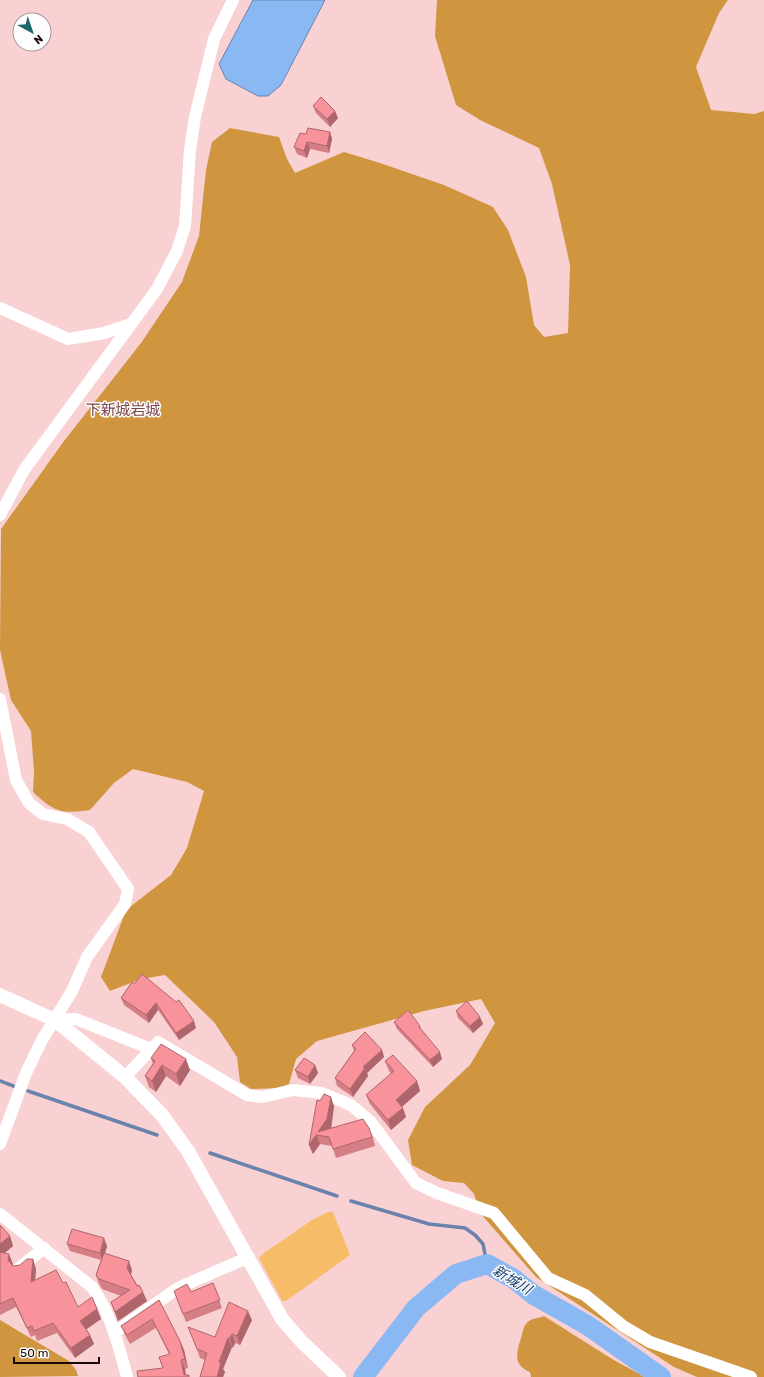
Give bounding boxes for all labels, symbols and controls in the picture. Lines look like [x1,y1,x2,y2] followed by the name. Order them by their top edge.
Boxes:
[12,12,52,52] north arrow
[31,32,45,47] text: N
[85,401,161,419] district label: 下新城岩城
[490,1262,536,1299] water label: 新城川
[14,1339,99,1365] scale bar
[20,1346,48,1360] text: 50 m

